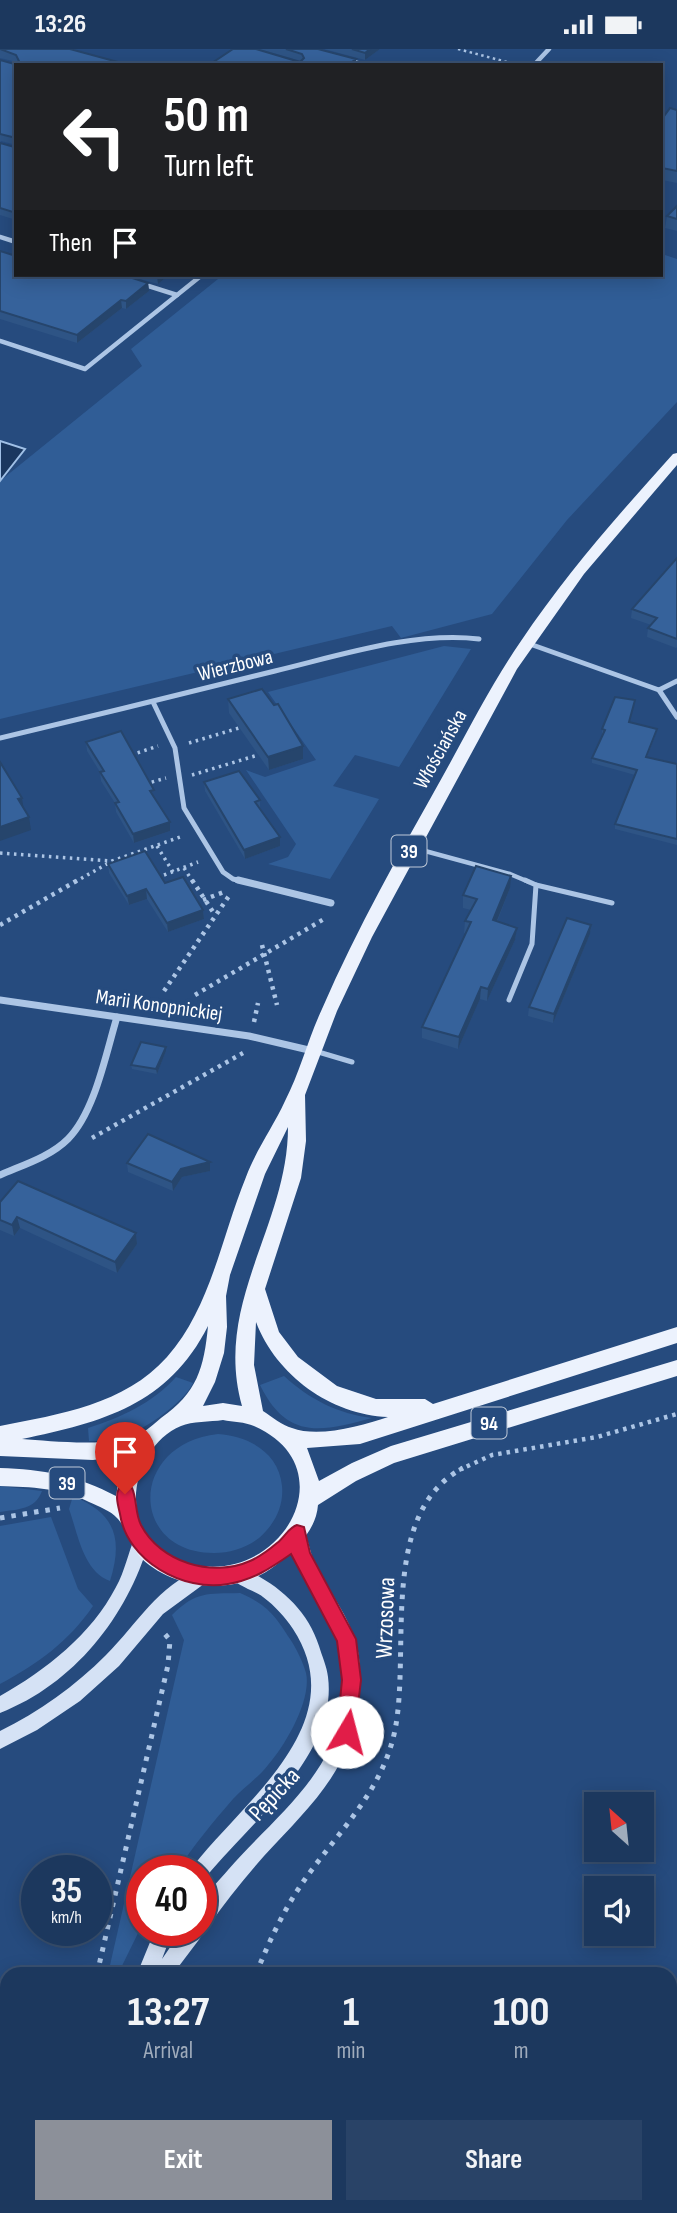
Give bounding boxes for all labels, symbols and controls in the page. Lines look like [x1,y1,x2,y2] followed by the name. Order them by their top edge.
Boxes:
[35,9,86,40] text: 13:26
[164,87,249,146] text: 50 m
[49,91,140,182] icon: left
[164,147,254,186] text: Turn left
[106,224,144,262] icon: arrive
[49,228,92,259] text: Then
[195,644,275,687] street label: Wierzbowa
[408,705,472,793] street label: Włościańska
[392,835,426,867] road number: 39
[94,984,224,1027] street label: Marii Konopnickiej
[472,1407,506,1439] road number: 94
[95,1422,155,1494] pin
[106,1433,144,1471] icon: arrive
[50,1467,84,1499] road number: 39
[370,1577,401,1659] street label: Wrzosowa
[310,1695,384,1769] position arrow
[243,1762,306,1827] street label: Pępicka
[584,1792,654,1862] north arrow
[584,1792,654,1946] map controls
[126,1855,217,1946] speed limit sign: 40
[51,1870,82,1913] text: 35
[584,1876,654,1946] button: sound
[51,1907,82,1928] text: km/h
[128,1987,209,2038] text: 13:27
[343,1987,359,2038] text: 1
[493,1987,549,2038] text: 100
[144,2037,193,2065] text: Arrival
[337,2037,365,2065] text: min
[514,2037,529,2065] text: m
[35,2120,332,2200] button: Exit
[346,2120,642,2200] button: Share

